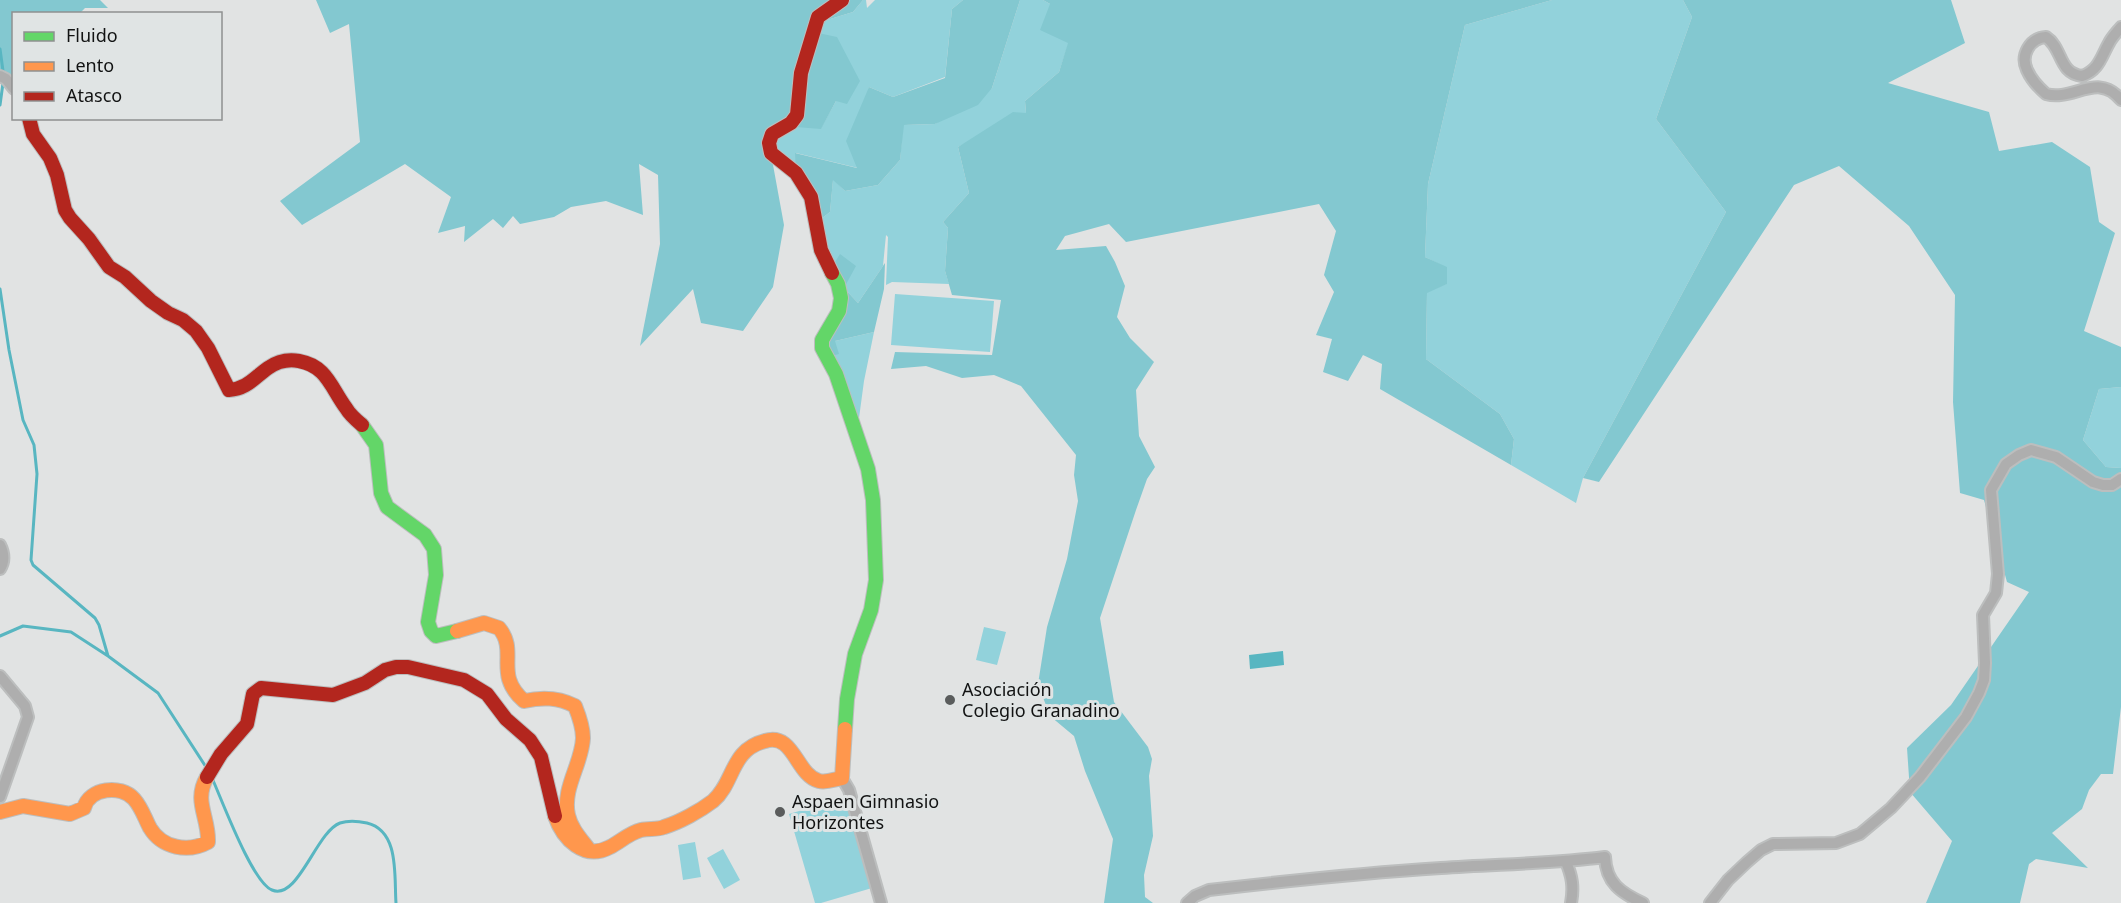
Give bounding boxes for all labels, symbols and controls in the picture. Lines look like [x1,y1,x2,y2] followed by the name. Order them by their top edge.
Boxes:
[12,12,222,120] legend
[66,23,118,47] text: Fluido
[66,53,114,77] text: Lento
[66,83,122,107] text: Atasco
[962,677,1120,722] place label: Asociación Colegio Granadino
[943,693,957,707] marker: Asociación Colegio Granadino
[792,789,939,834] place label: Aspaen Gimnasio Horizontes
[773,805,787,819] marker: Aspaen Gimnasio Horizontes

